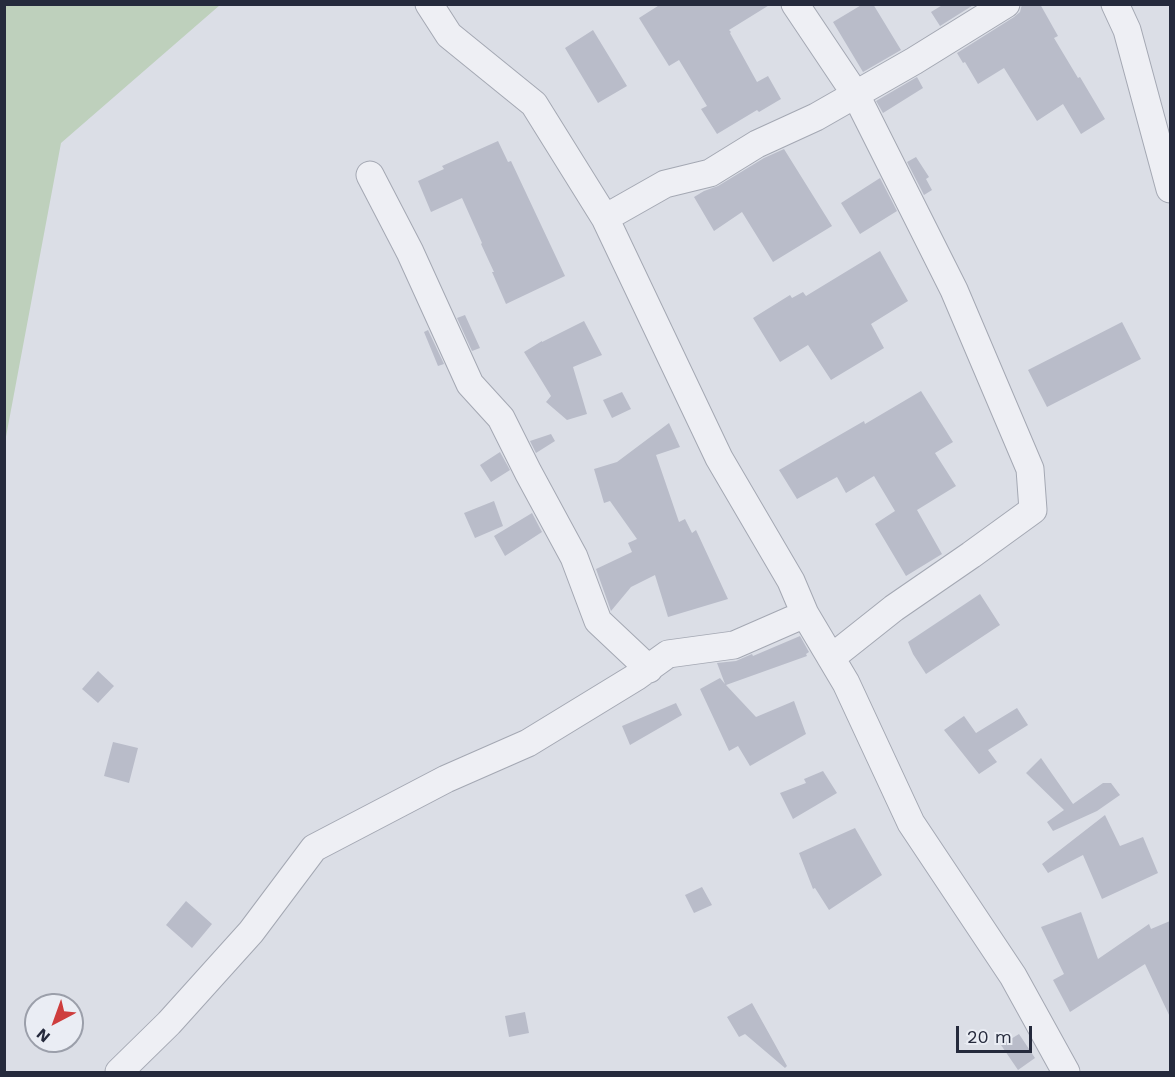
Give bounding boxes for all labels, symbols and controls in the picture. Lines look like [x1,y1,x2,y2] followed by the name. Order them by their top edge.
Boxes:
[24,993,84,1053] north arrow
[959,1014,1036,1052] scale bar
[32,1024,54,1047] text: N
[967,1026,1012,1047] text: 20 m

